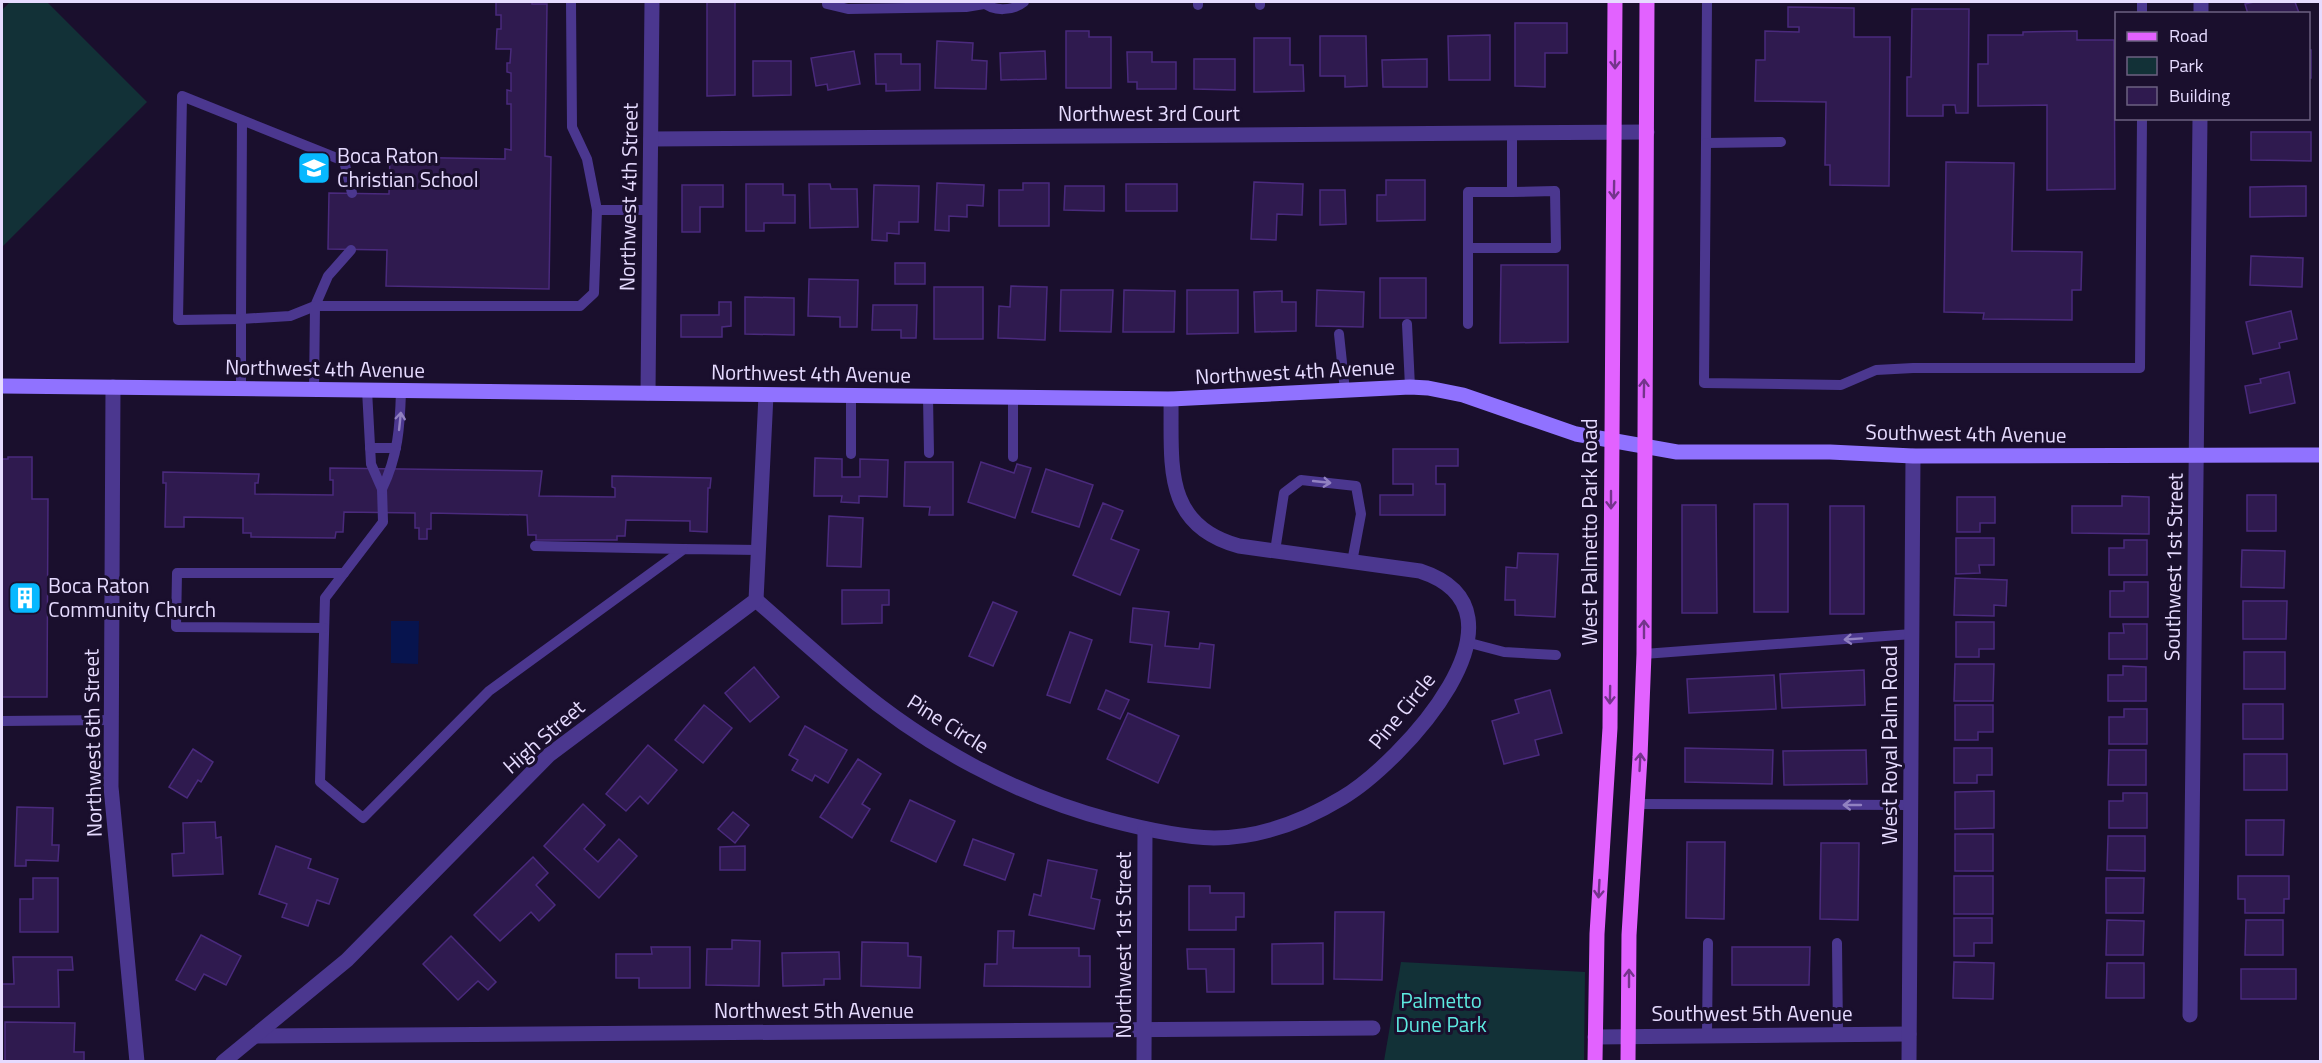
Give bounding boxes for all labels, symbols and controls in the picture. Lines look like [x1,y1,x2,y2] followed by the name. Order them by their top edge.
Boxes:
[2115,12,2310,120] legend
[2169,22,2208,49] text: Road
[1609,49,1621,69] one-way arrow
[2169,52,2204,79] text: Park
[2169,82,2230,109] text: Building
[1058,97,1241,129] street label: Northwest 3rd Court
[610,102,646,291] street label: Northwest 4th Street
[337,139,479,195] place label: Boca Raton Christian School
[296,150,332,186] school or university icon: Boca Raton Christian School
[1608,179,1620,199] one-way arrow
[225,350,425,386] street label: Northwest 4th Avenue
[1194,350,1396,392] street label: Northwest 4th Avenue
[711,355,911,391] street label: Northwest 4th Avenue
[1638,379,1650,399] one-way arrow
[394,411,405,431] one-way arrow
[1865,415,2067,451] street label: Southwest 4th Avenue
[1573,418,1605,646] street label: West Palmetto Park Road
[2155,472,2191,661] street label: Southwest 1st Street
[1311,477,1331,488] one-way arrow
[1605,489,1617,509] one-way arrow
[48,569,216,625] place label: Boca Raton Community Church
[7,580,43,616] building icon: Boca Raton Community Church
[1638,619,1650,639] one-way arrow
[1844,633,1864,644] one-way arrow
[1873,645,1905,845] street label: West Royal Palm Road
[74,648,110,837] street label: Northwest 6th Street
[1360,665,1442,756] street label: Pine Circle
[1604,684,1616,704] one-way arrow
[901,685,996,761] street label: Pine Circle
[495,691,592,781] street label: High Street
[1635,752,1646,772] one-way arrow
[1843,799,1863,811] one-way arrow
[1107,851,1139,1038] street label: Northwest 1st Street
[1594,879,1605,899] one-way arrow
[1623,968,1635,988] one-way arrow
[1395,984,1487,1040] park label: Palmetto Dune Park
[714,994,914,1026] street label: Northwest 5th Avenue
[1651,997,1853,1029] street label: Southwest 5th Avenue

